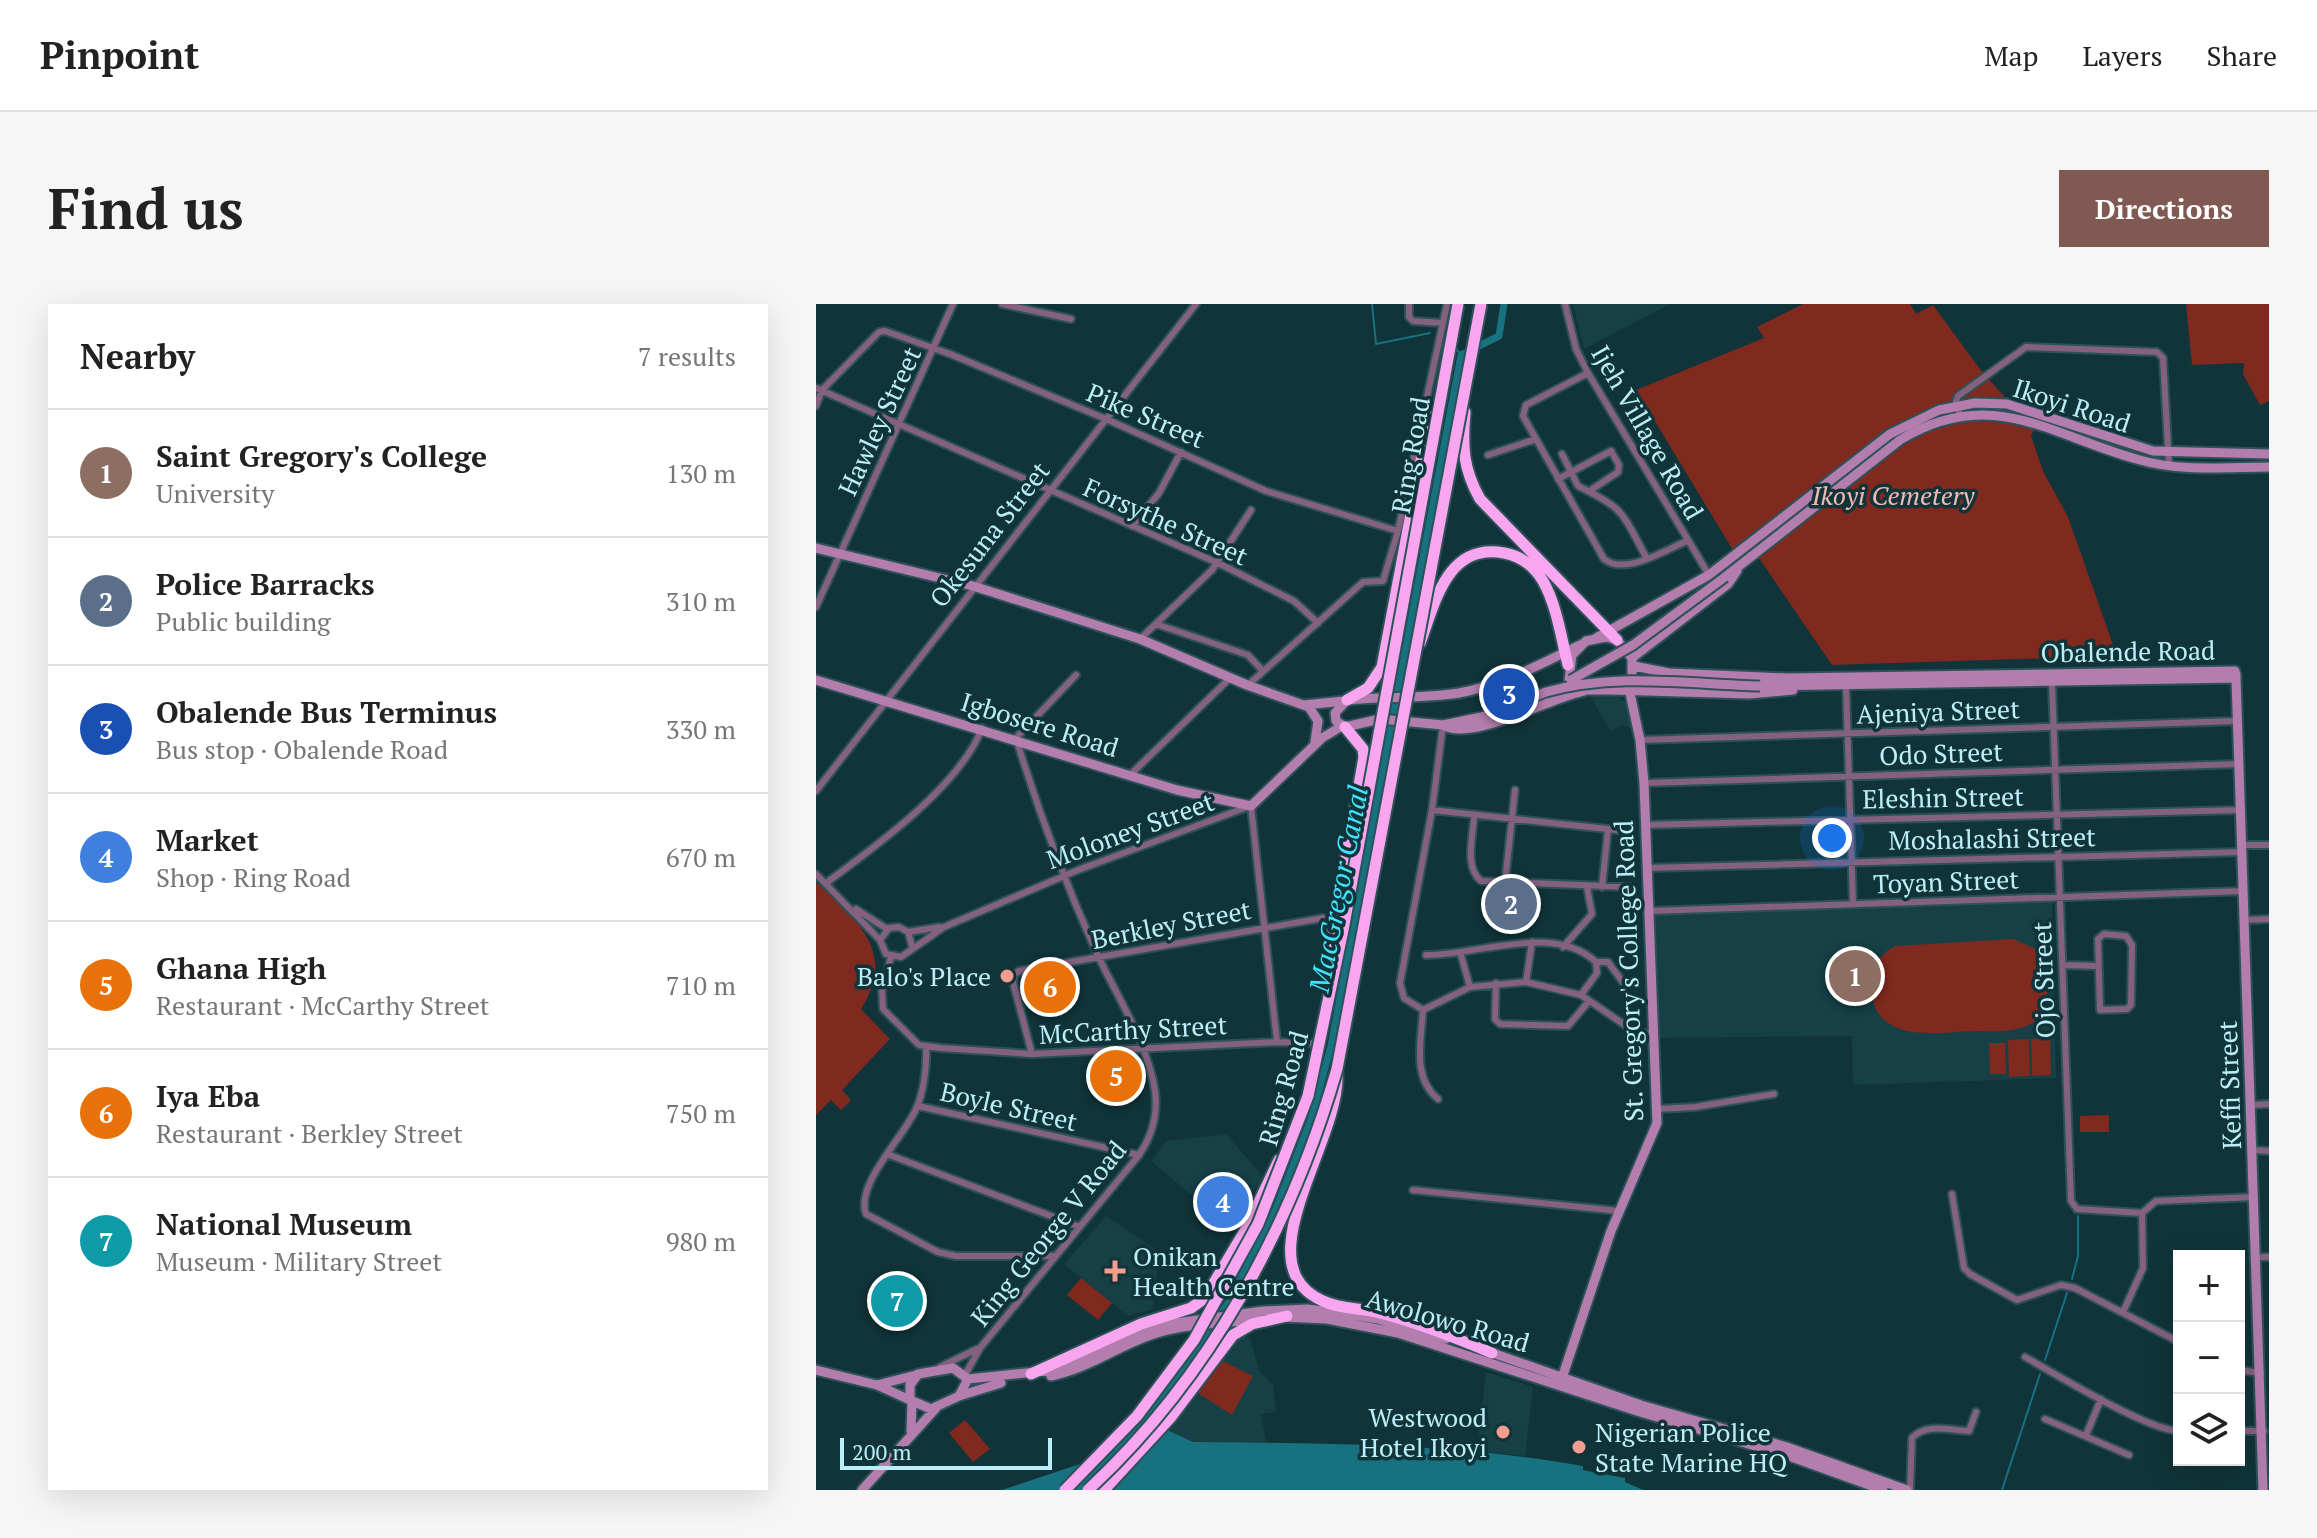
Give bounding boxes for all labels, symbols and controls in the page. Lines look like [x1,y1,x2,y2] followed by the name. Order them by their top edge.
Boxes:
[40,30,199,80] text: Pinpoint
[1984,37,2038,74] text: Map
[2082,37,2163,74] text: Layers
[2207,37,2277,74] text: Share
[2059,170,2269,247] button: Directions
[48,171,244,245] text: Find us
[80,334,195,379] text: Nearby
[638,339,736,373] text: 7 results
[1584,339,1712,525] street label: Ijeh Village Road
[830,341,928,501] street label: Hawley Street
[2009,370,2135,440] street label: Ikoyi Road
[1082,375,1211,455] street label: Pike Street
[1383,394,1437,516] street label: Ring Road
[156,436,487,476] text: Saint Gregory's College
[921,454,1057,614] street label: Okesuna Street
[99,456,113,490] text: 1
[666,456,736,490] text: 130 m
[1078,470,1254,573] street label: Forsythe Street
[156,476,274,510] text: University
[1811,478,1975,512] park label: Ikoyi Cemetery
[156,564,375,604] text: Police Barracks
[99,584,113,618] text: 2
[666,584,736,618] text: 310 m
[156,604,331,638] text: Public building
[2040,632,2216,670] street label: Obalende Road
[1483,664,1535,724] pin: 3
[957,684,1123,764] street label: Igbosere Road
[1856,691,2021,731] street label: Ajeniya Street
[156,692,497,732] text: Obalende Bus Terminus
[99,712,113,746] text: 3
[666,712,736,746] text: 330 m
[156,732,448,766] text: Bus stop · Obalende Road
[1879,734,2004,772] street label: Odo Street
[1862,779,2024,815] street label: Eleshin Street
[1300,782,1376,996] water label: MacGregor Canal
[1041,784,1219,876] street label: Moloney Street
[1812,818,1852,858] your location
[1888,819,2096,857] street label: Moshalashi Street
[156,820,259,860] text: Market
[1606,820,1650,1122] street label: St. Gregory's College Road
[99,840,113,874] text: 4
[666,840,736,874] text: 670 m
[156,860,351,894] text: Shop · Ring Road
[1873,861,2020,901] street label: Toyan Street
[1485,874,1537,934] pin: 2
[1088,892,1254,956] street label: Berkley Street
[2024,921,2062,1039] street label: Ojo Street
[1829,946,1881,1006] pin: 1
[156,948,326,988] text: Ghana High
[1024,957,1076,1017] pin: 6
[857,959,991,993] place label: Balo's Place
[998,967,1016,985] marker: Balo's Place
[99,968,113,1002] text: 5
[666,968,736,1002] text: 710 m
[156,988,489,1022] text: Restaurant · McCarthy Street
[1038,1007,1228,1051] street label: McCarthy Street
[2210,1020,2248,1150] street label: Keffi Street
[1250,1027,1316,1149] street label: Ring Road
[1090,1046,1142,1106] pin: 5
[937,1074,1081,1138] street label: Boyle Street
[156,1076,260,1116] text: Iya Eba
[99,1096,113,1130] text: 6
[666,1096,736,1130] text: 750 m
[156,1116,463,1150] text: Restaurant · Berkley Street
[963,1133,1133,1333] street label: King George V Road
[1197,1172,1249,1232] pin: 4
[156,1204,412,1244] text: National Museum
[99,1224,113,1258] text: 7
[666,1224,736,1258] text: 980 m
[1133,1239,1295,1303] place label: Onikan Health Centre
[156,1244,442,1278] text: Museum · Military Street
[2173,1250,2245,1466] map controls
[2173,1250,2245,1322] button: +
[1104,1260,1126,1282] marker: Onikan Health Centre
[871,1271,923,1331] pin: 7
[1362,1280,1534,1360] street label: Awolowo Road
[2173,1322,2245,1394] button: −
[2173,1394,2245,1466] button: layers
[1360,1400,1487,1464] place label: Westwood Hotel Ikoyi
[1595,1415,1788,1479] place label: Nigerian Police State Marine HQ
[1494,1423,1512,1441] marker: Westwood Hotel Ikoyi
[840,1434,1052,1470] scale bar
[852,1437,912,1466] text: 200 m
[1570,1438,1588,1456] marker: Nigerian Police State Marine HQ

